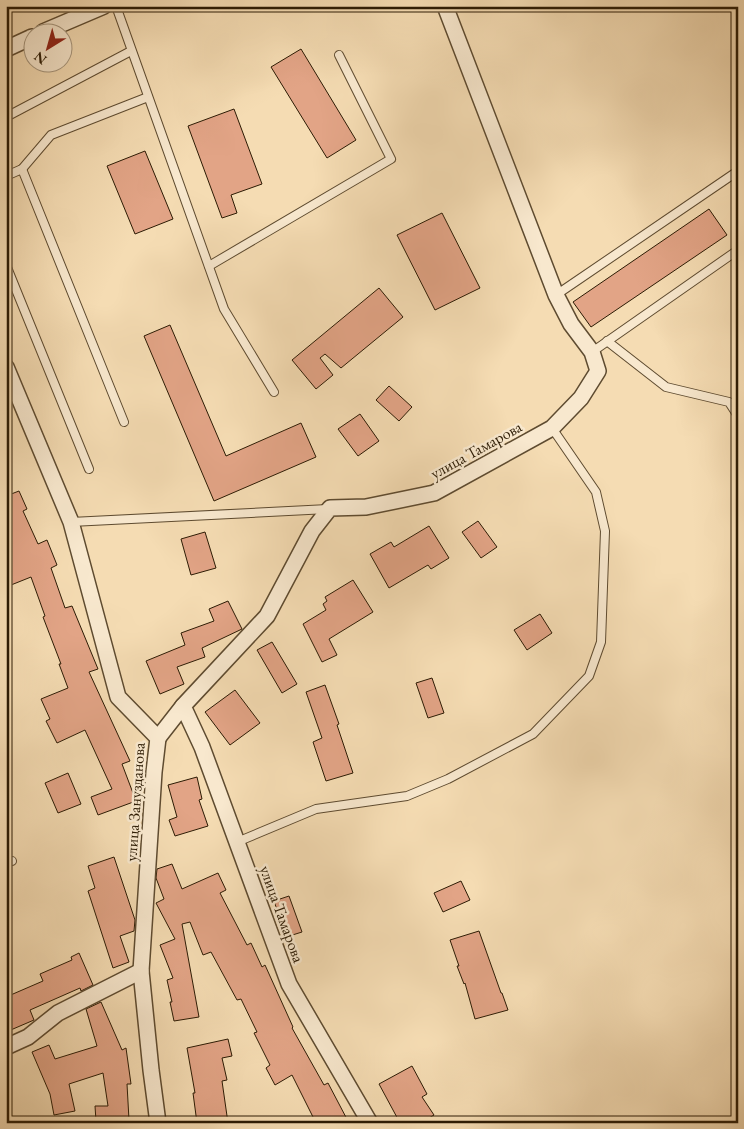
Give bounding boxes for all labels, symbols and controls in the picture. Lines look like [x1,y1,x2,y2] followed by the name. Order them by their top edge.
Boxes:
[22,22,72,72] north arrow
[30,47,50,69] text: N
[426,416,526,484] street label: улица Тамарова
[120,741,150,862] street label: улица Занузданова
[255,863,309,966] street label: улица Тамарова

